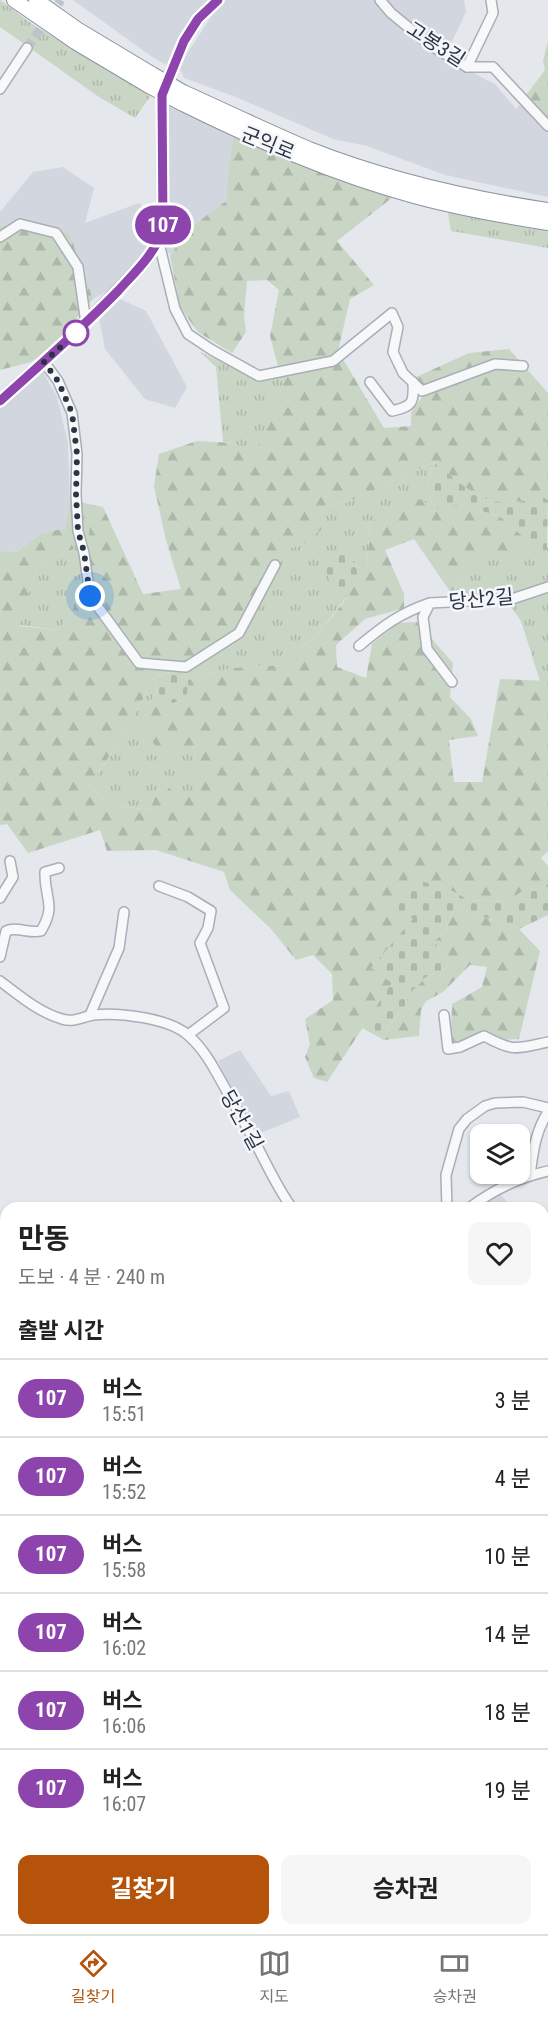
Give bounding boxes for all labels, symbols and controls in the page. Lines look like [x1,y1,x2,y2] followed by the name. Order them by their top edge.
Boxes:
[402,16,470,72] street label: 고봉3길
[238,122,298,164] street label: 군익로
[128,206,198,244] line badge: 107
[147,213,179,237] text: 107
[63,320,89,346] unlabelled marker
[75,581,105,611] your location
[448,584,514,614] street label: 당산2길
[216,1086,268,1154] street label: 당산1길
[470,1124,530,1184] map controls
[470,1124,530,1184] button: layers
[18,1222,70,1255] text: 만동
[468,1222,531,1285] button: heart
[18,1265,165,1289] text: 도보 · 4 분 · 240 m
[18,1318,104,1343] text: 출발 시간
[102,1376,142,1401] text: 버스
[35,1386,67,1410] text: 107
[495,1388,531,1413] text: 3 분
[102,1402,146,1426] text: 15:51
[102,1454,142,1479] text: 버스
[35,1464,67,1488] text: 107
[495,1466,531,1491] text: 4 분
[102,1480,146,1504] text: 15:52
[102,1532,142,1557] text: 버스
[35,1542,67,1566] text: 107
[484,1544,531,1569] text: 10 분
[102,1558,146,1582] text: 15:58
[102,1610,142,1635] text: 버스
[35,1620,67,1644] text: 107
[484,1622,531,1647] text: 14 분
[102,1636,146,1660] text: 16:02
[102,1688,142,1713] text: 버스
[35,1698,67,1722] text: 107
[484,1700,531,1725] text: 18 분
[102,1714,146,1738] text: 16:06
[102,1766,142,1791] text: 버스
[35,1776,67,1800] text: 107
[484,1778,531,1803] text: 19 분
[102,1792,146,1816] text: 16:07
[18,1855,269,1924] button: 길찾기
[281,1855,531,1924] button: 승차권
[71,1947,115,2007] tab: 길찾기
[258,1947,291,2007] tab: 지도
[433,1947,477,2007] tab: 승차권

